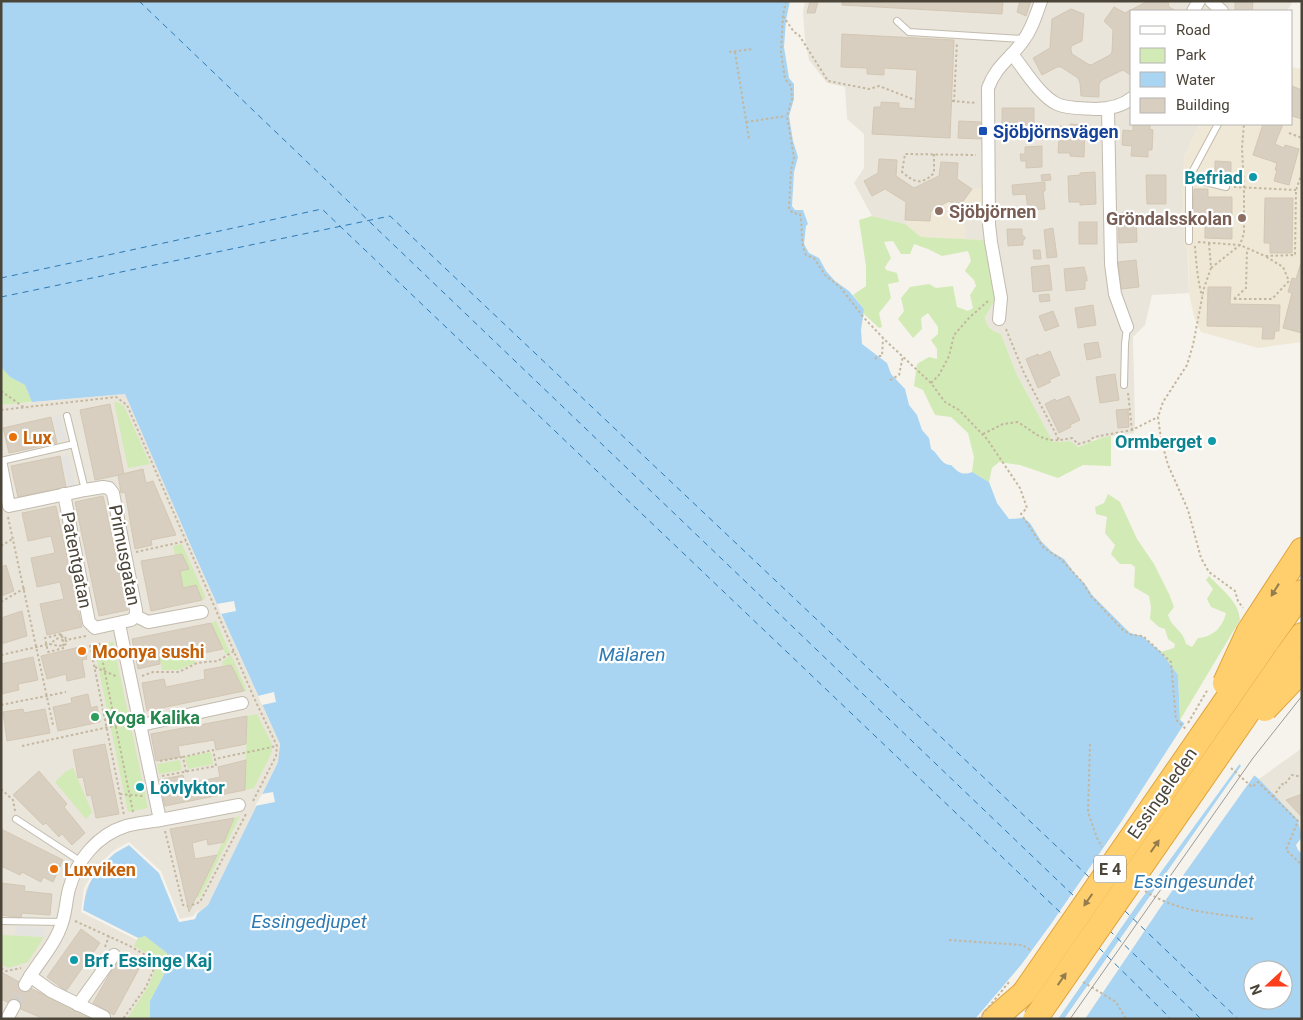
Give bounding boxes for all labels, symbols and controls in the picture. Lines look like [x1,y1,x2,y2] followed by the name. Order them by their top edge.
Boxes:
[1130,10,1293,125] legend
[1176,21,1210,39] text: Road
[1176,46,1207,64] text: Park
[1176,71,1215,89] text: Water
[1176,96,1230,114] text: Building
[993,121,1119,142] place label: Sjöbjörnsvägen
[977,125,989,137] marker: Sjöbjörnsvägen
[1184,167,1243,188] place label: Befriad
[1247,171,1259,183] marker: Befriad
[949,201,1036,222] place label: Sjöbjörnen
[933,205,945,217] marker: Sjöbjörnen
[1106,208,1232,229] place label: Gröndalsskolan
[1236,212,1248,224] marker: Gröndalsskolan
[23,427,53,448] place label: Lux
[7,431,19,443] marker: Lux
[1115,431,1202,452] place label: Ormberget
[1206,435,1218,447] marker: Ormberget
[105,503,145,607] street label: Primusgatan
[57,510,97,610] street label: Patentgatan
[1270,583,1280,596] one-way arrow
[92,641,205,662] place label: Moonya sushi
[599,643,665,666] water label: Mälaren
[76,645,88,657] marker: Moonya sushi
[105,707,200,728] place label: Yoga Kalika
[89,711,101,723] marker: Yoga Kalika
[1123,743,1201,843] street label: Essingeleden
[150,777,225,798] place label: Lövlyktor
[134,781,146,793] marker: Lövlyktor
[1150,839,1160,852] one-way arrow
[1094,856,1126,882] road number: E 4
[64,859,136,880] place label: Luxviken
[48,863,60,875] marker: Luxviken
[1134,870,1255,893] water label: Essingesundet
[1083,893,1093,907] one-way arrow
[251,910,368,933] water label: Essingedjupet
[84,950,212,971] place label: Brf. Essinge Kaj
[68,954,80,966] marker: Brf. Essinge Kaj
[1243,960,1293,1010] north arrow
[1057,972,1067,986] one-way arrow
[1247,982,1265,997] text: N

